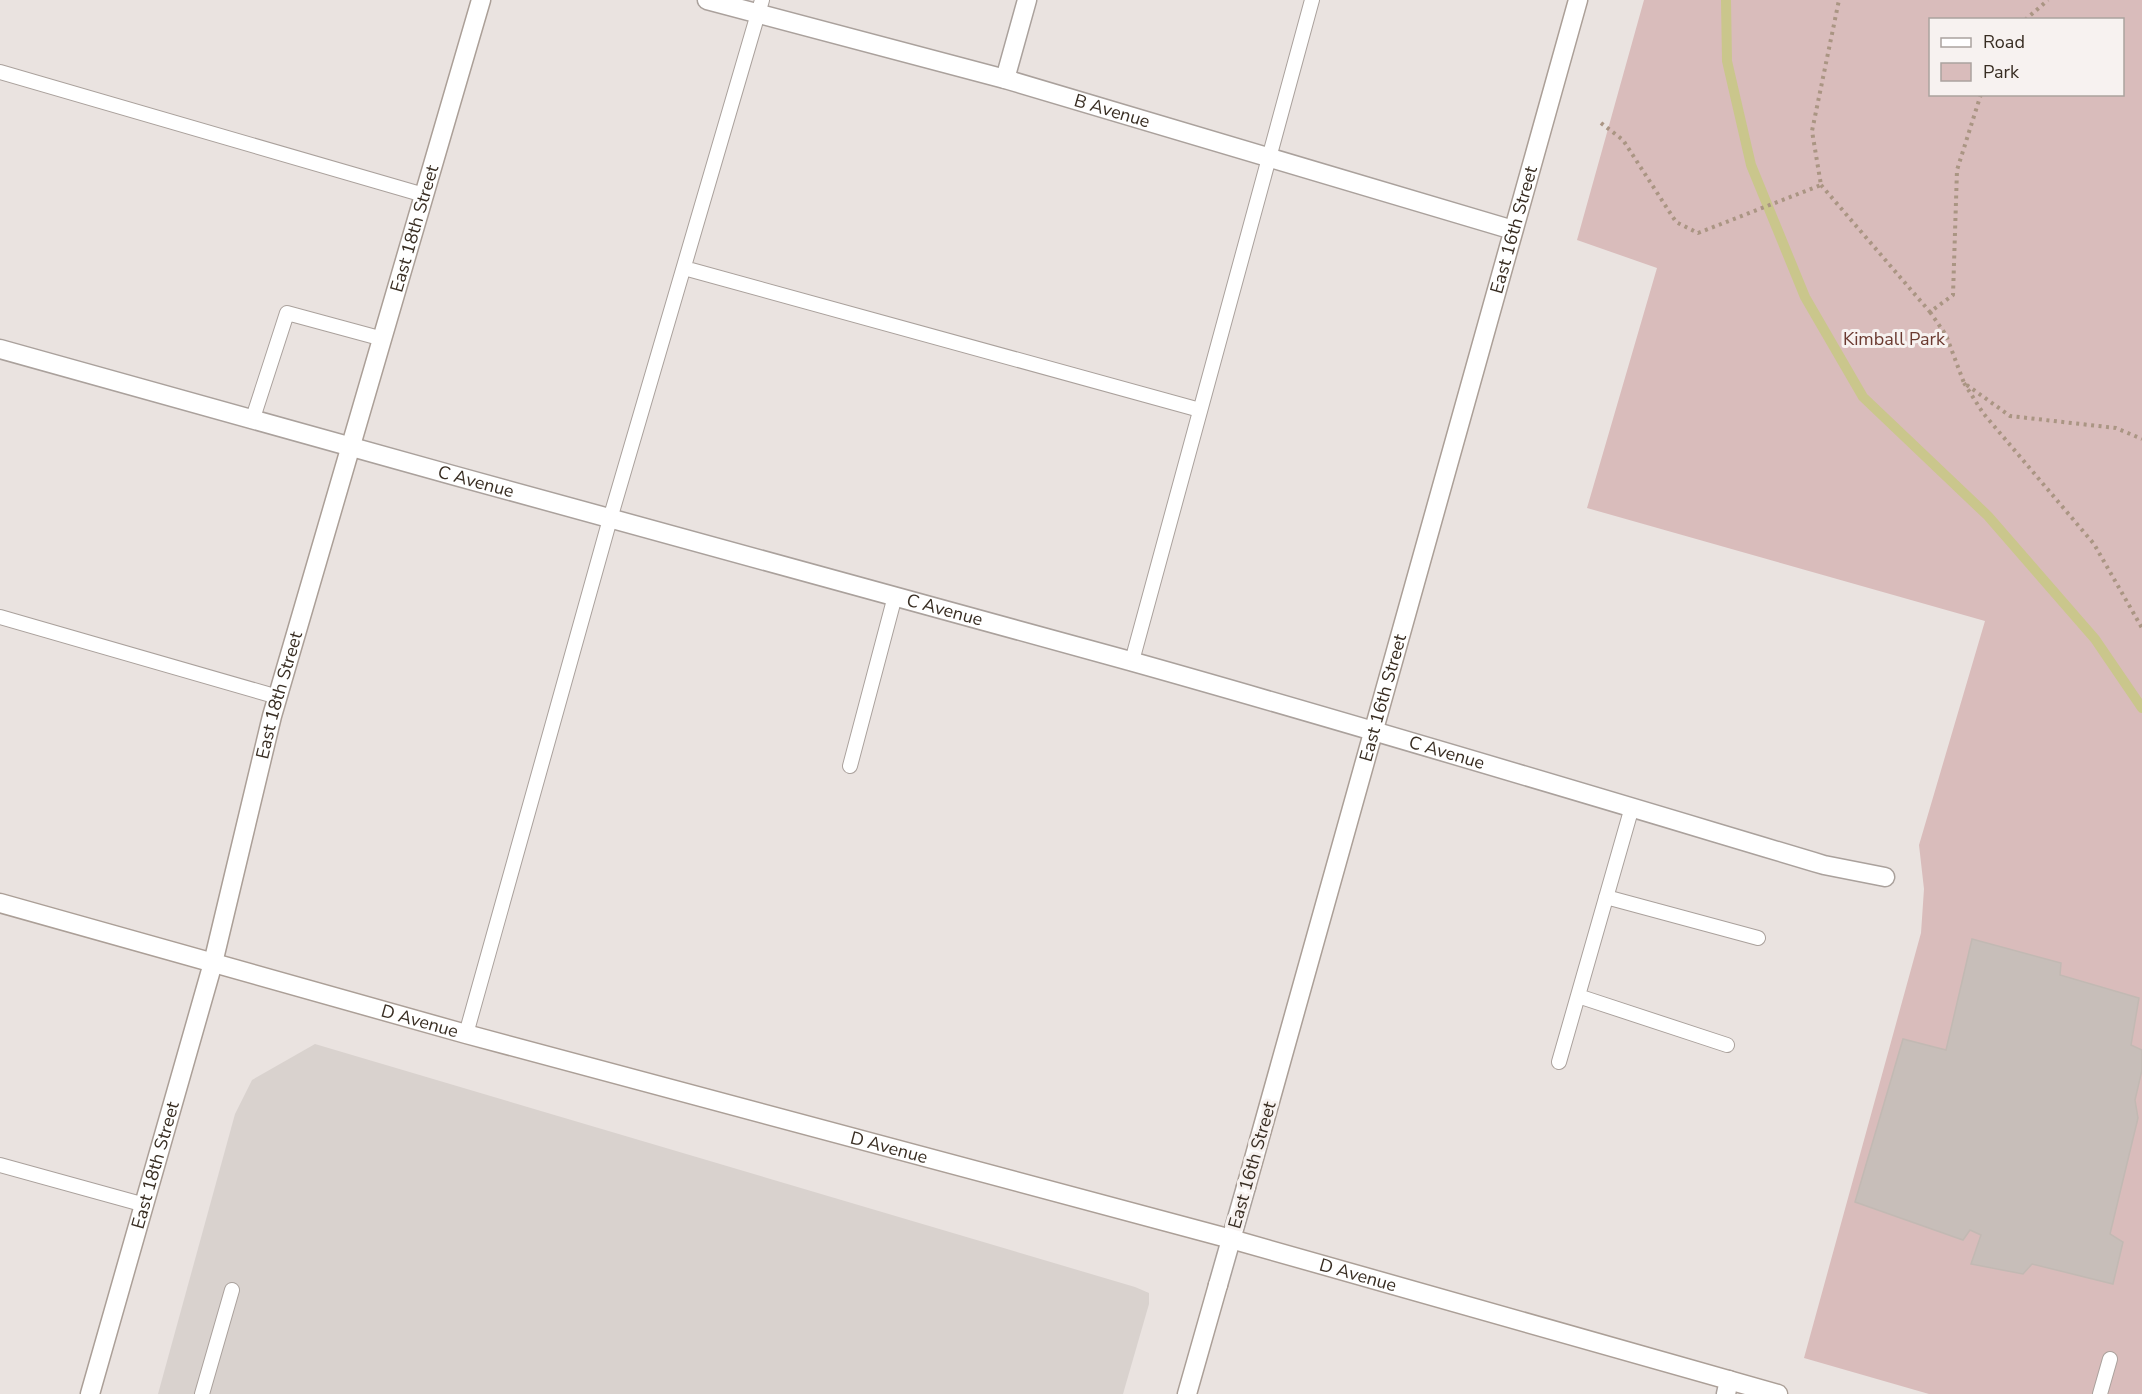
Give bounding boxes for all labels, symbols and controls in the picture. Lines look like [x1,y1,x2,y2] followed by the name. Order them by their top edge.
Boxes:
[1929,18,2124,96] legend
[1983,30,2025,54] text: Road
[1983,60,2020,84] text: Park
[1071,88,1153,133] street label: B Avenue
[384,161,444,295] street label: East 18th Street
[1484,163,1543,296] street label: East 16th Street
[1843,327,1946,351] park label: Kimball Park
[435,460,517,503] street label: C Avenue
[904,588,985,632] street label: C Avenue
[250,628,308,761] street label: East 18th Street
[1354,631,1412,764] street label: East 16th Street
[1406,730,1488,775] street label: C Avenue
[378,999,461,1043] street label: D Avenue
[126,1098,185,1232] street label: East 18th Street
[1222,1098,1282,1231] street label: East 16th Street
[848,1126,930,1169] street label: D Avenue
[1317,1253,1399,1297] street label: D Avenue

